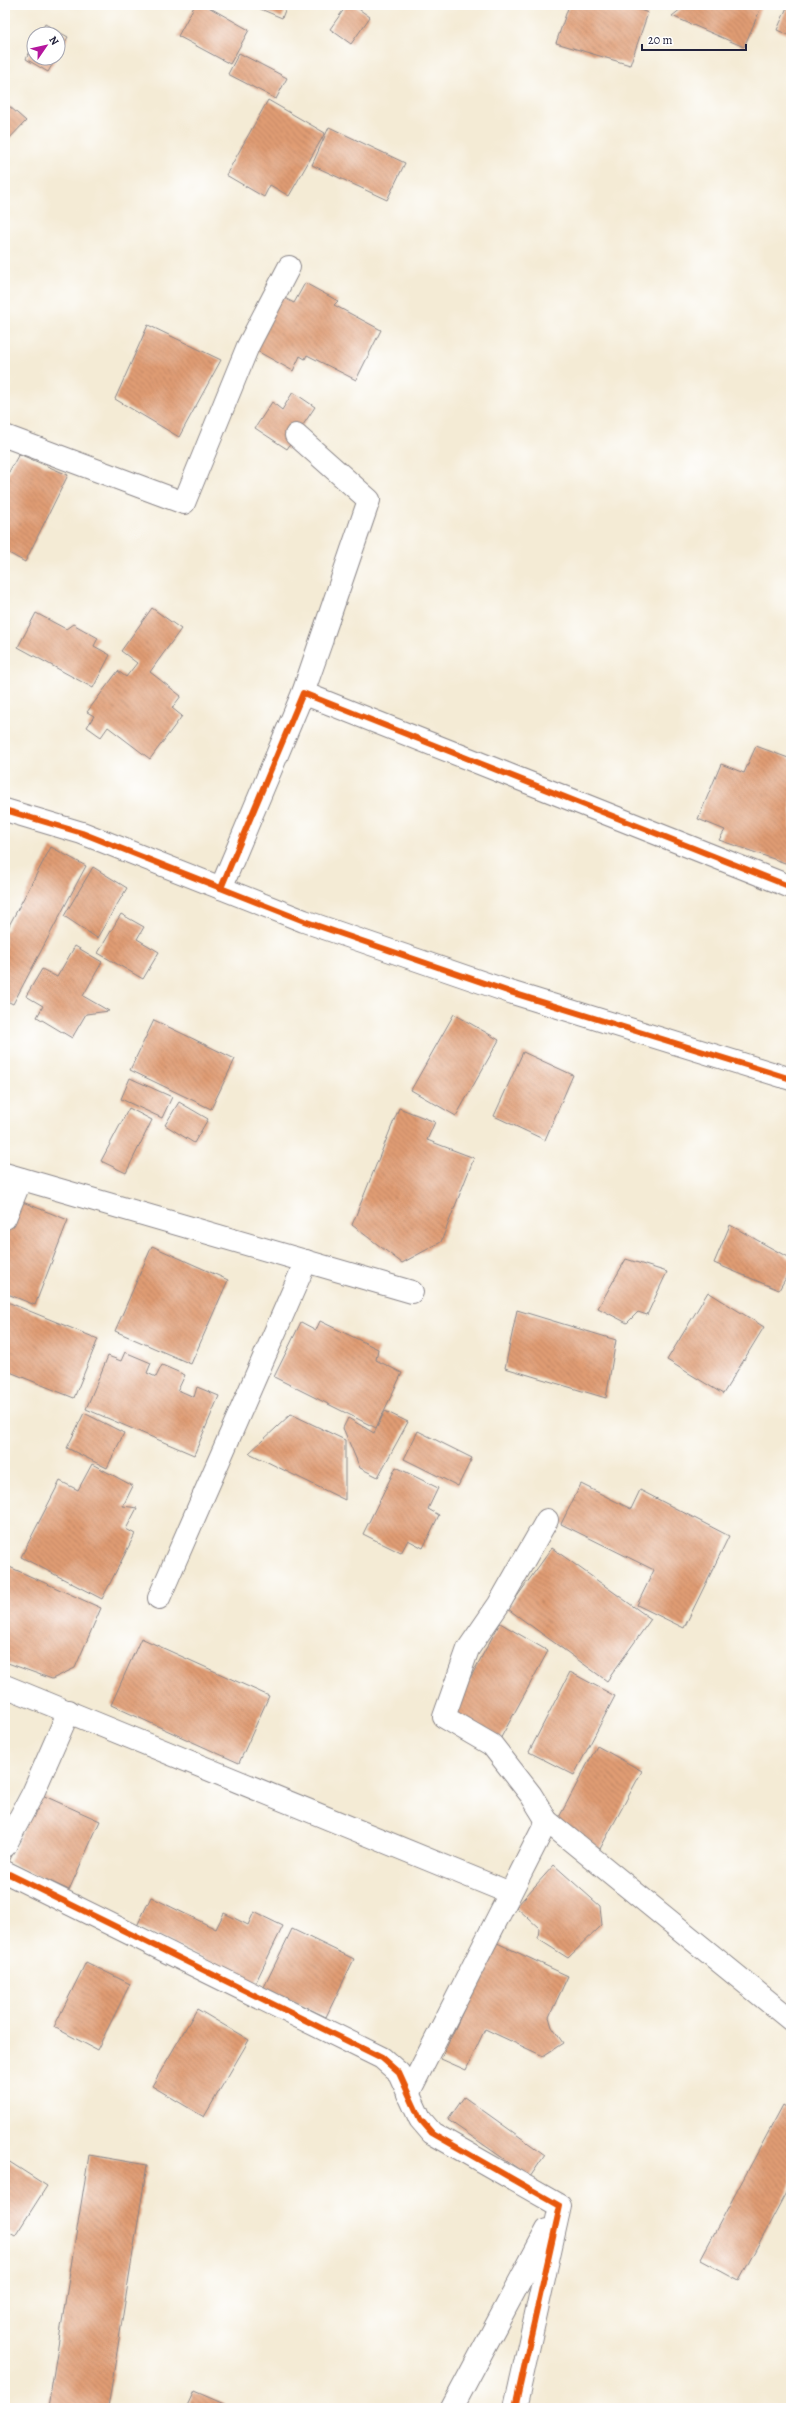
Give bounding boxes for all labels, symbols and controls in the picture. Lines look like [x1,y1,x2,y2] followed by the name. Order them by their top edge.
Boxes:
[26,26,66,66] north arrow
[642,26,746,52] scale bar
[648,32,672,48] text: 20 m
[45,33,62,48] text: N

